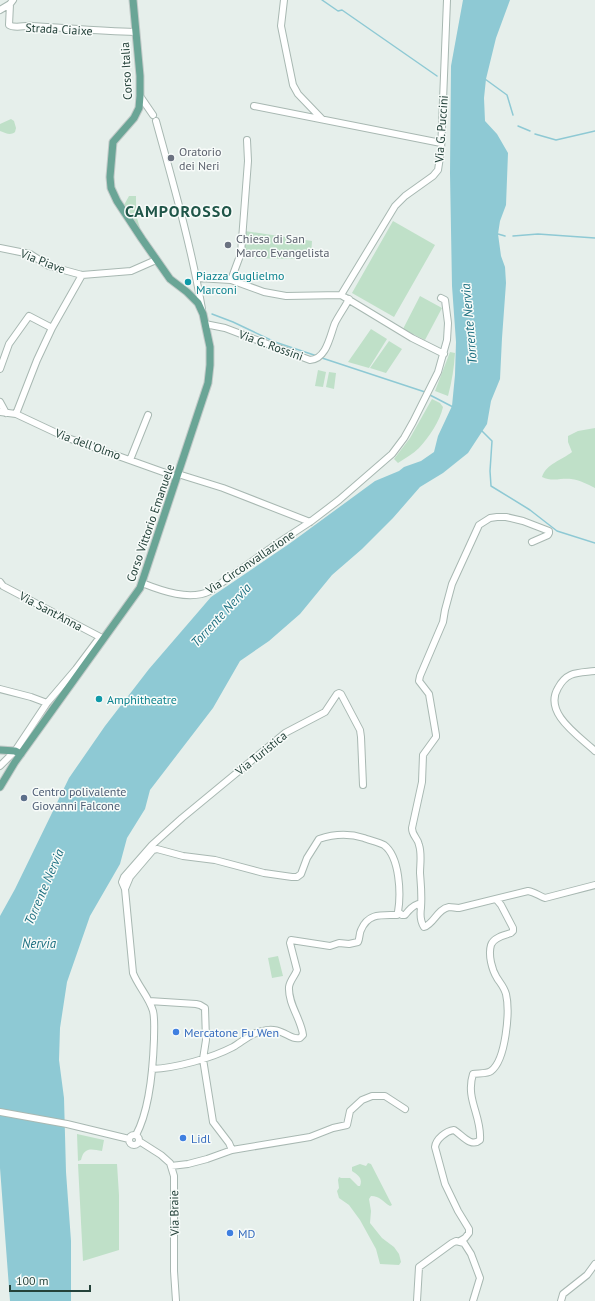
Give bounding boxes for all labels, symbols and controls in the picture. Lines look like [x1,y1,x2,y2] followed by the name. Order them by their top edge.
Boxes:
[25,20,93,38] street label: Strada Ciaixe
[117,42,135,100] street label: Corso Italia
[431,95,451,164] street label: Via G. Puccini
[179,144,221,173] place label: Oratorio dei Neri
[166,153,176,163] marker: Oratorio dei Neri
[125,201,233,221] district label: CAMPOROSSO
[236,231,329,260] place label: Chiesa di San Marco Evangelista
[223,240,233,250] marker: Chiesa di San Marco Evangelista
[18,245,68,276] street label: Via Piave
[196,268,285,297] place label: Piazza Guglielmo Marconi
[183,277,193,287] marker: Piazza Guglielmo Marconi
[457,282,481,365] water label: Torrente Nervia
[236,326,305,364] street label: Via G. Rossini
[52,425,123,463] street label: Via dell'Olmo
[123,462,177,584] street label: Corso Vittorio Emanuele
[202,527,297,598] street label: Via Circonvallazione
[187,579,255,650] water label: Torrente Nervia
[16,588,85,634] street label: Via Sant'Anna
[107,692,177,707] place label: Amphitheatre
[94,694,104,704] marker: Amphitheatre
[232,728,290,779] street label: Via Turistica
[32,784,126,813] place label: Centro polivalente Giovanni Falcone
[19,793,29,803] marker: Centro polivalente Giovanni Falcone
[20,846,68,928] water label: Torrente Nervia
[22,935,57,952] water label: Nervia
[184,1025,279,1040] place label: Mercatone Fu Wen
[171,1027,181,1037] marker: Mercatone Fu Wen
[191,1131,211,1146] place label: Lidl
[178,1133,188,1143] marker: Lidl
[166,1190,182,1237] street label: Via Braie
[238,1226,255,1241] place label: MD
[225,1228,235,1238] marker: MD
[10,1267,90,1293] scale bar
[16,1273,49,1288] text: 100 m

